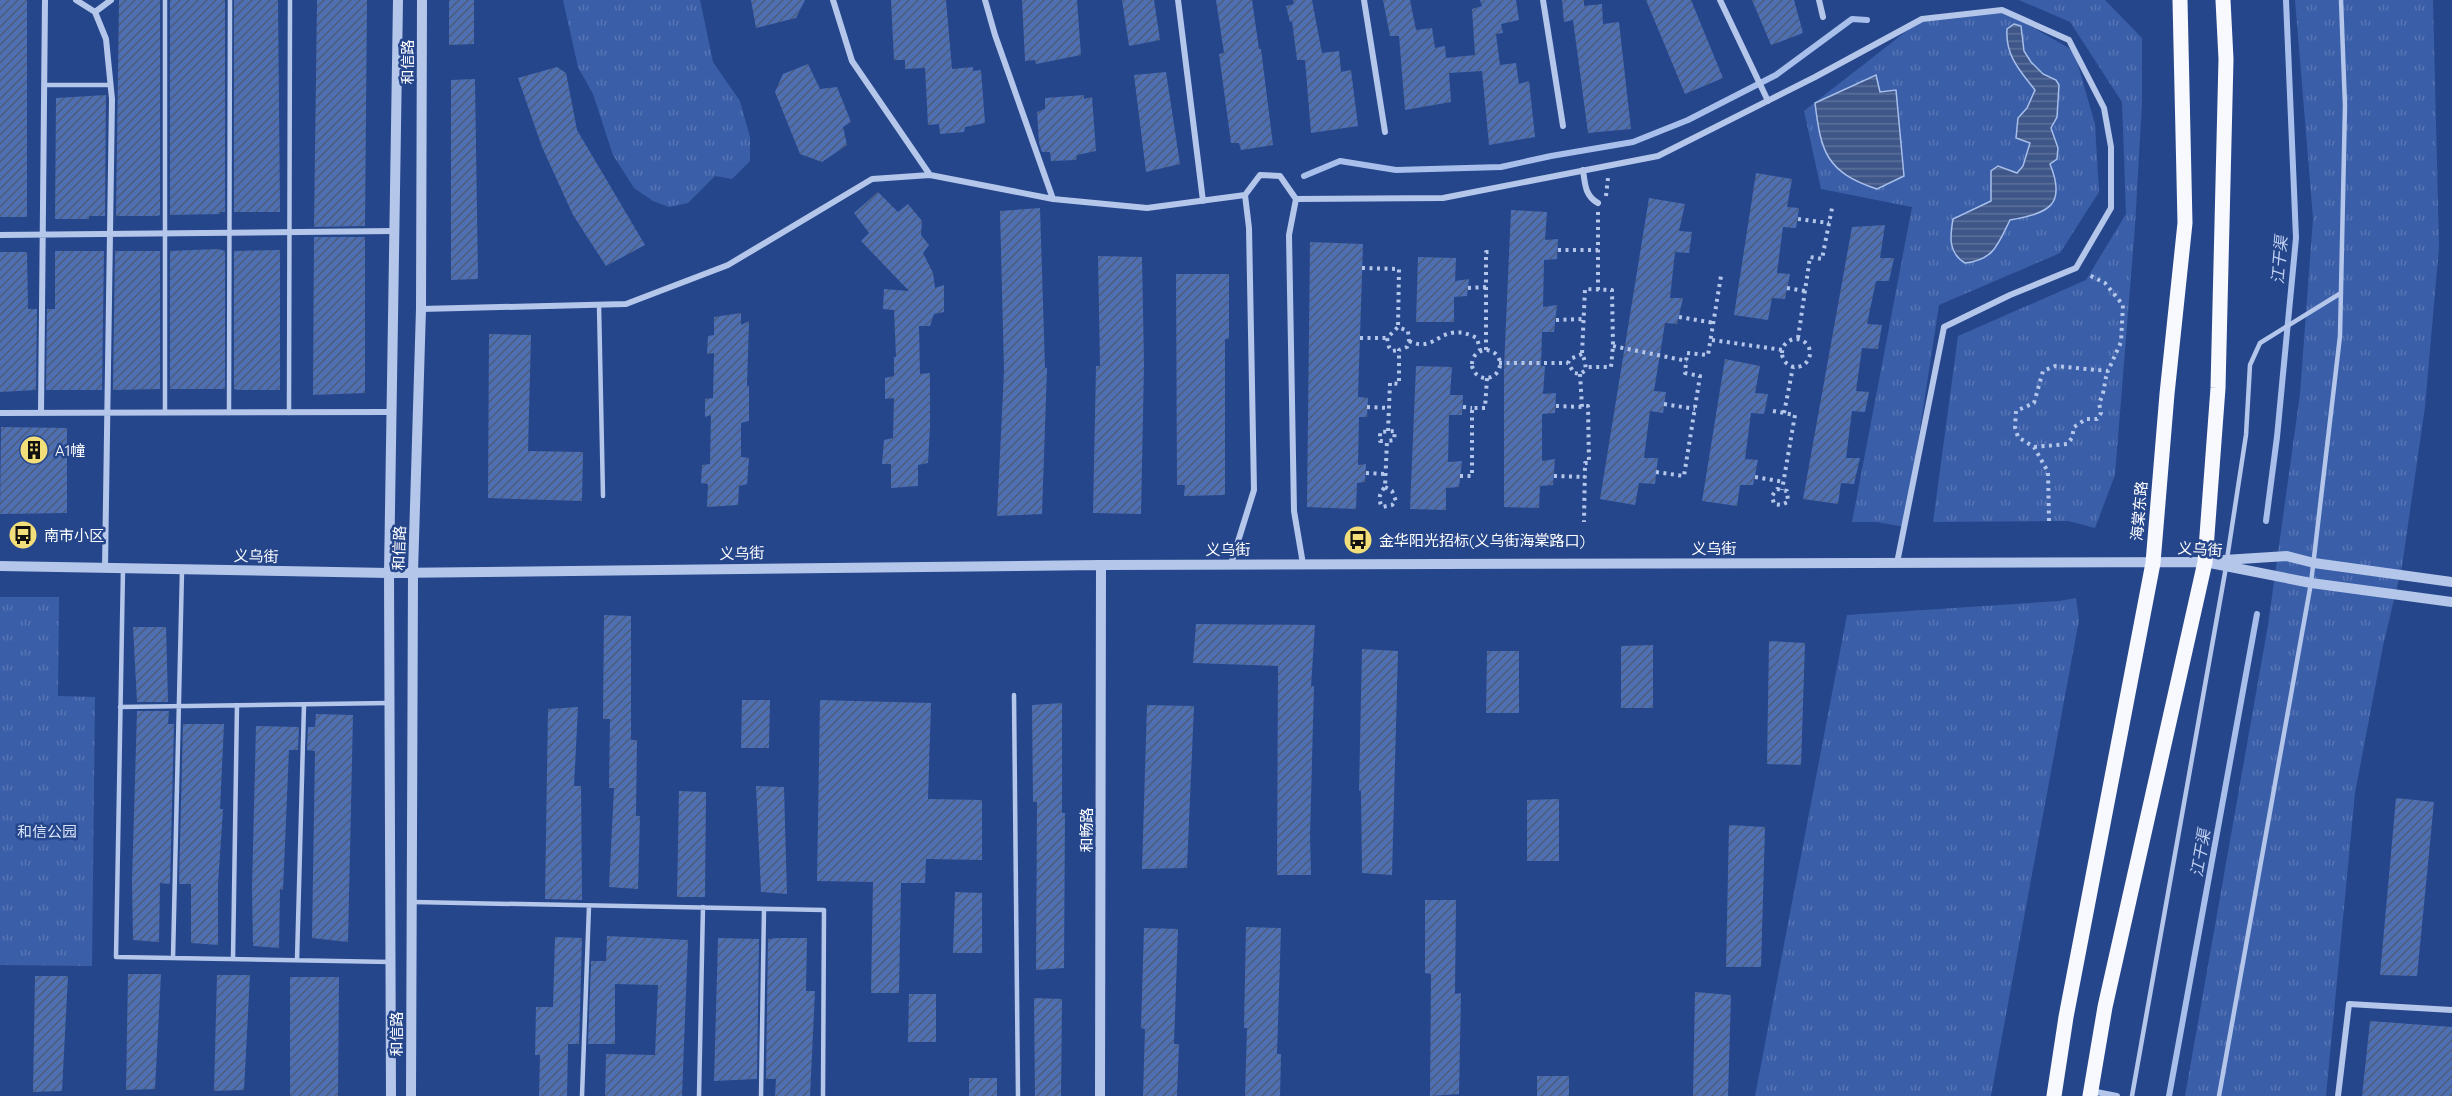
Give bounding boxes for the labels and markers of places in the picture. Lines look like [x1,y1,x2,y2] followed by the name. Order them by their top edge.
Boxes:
[18,434,50,466] building icon: A1幢
[55,441,85,460] place label: A1幢
[7,519,39,551] bus stop icon: 南市小区
[1342,524,1374,556] bus stop icon: 金华阳光招标(义乌街海棠路口)
[44,526,104,545] place label: 南市小区
[1379,531,1585,550] place label: 金华阳光招标(义乌街海棠路口)

